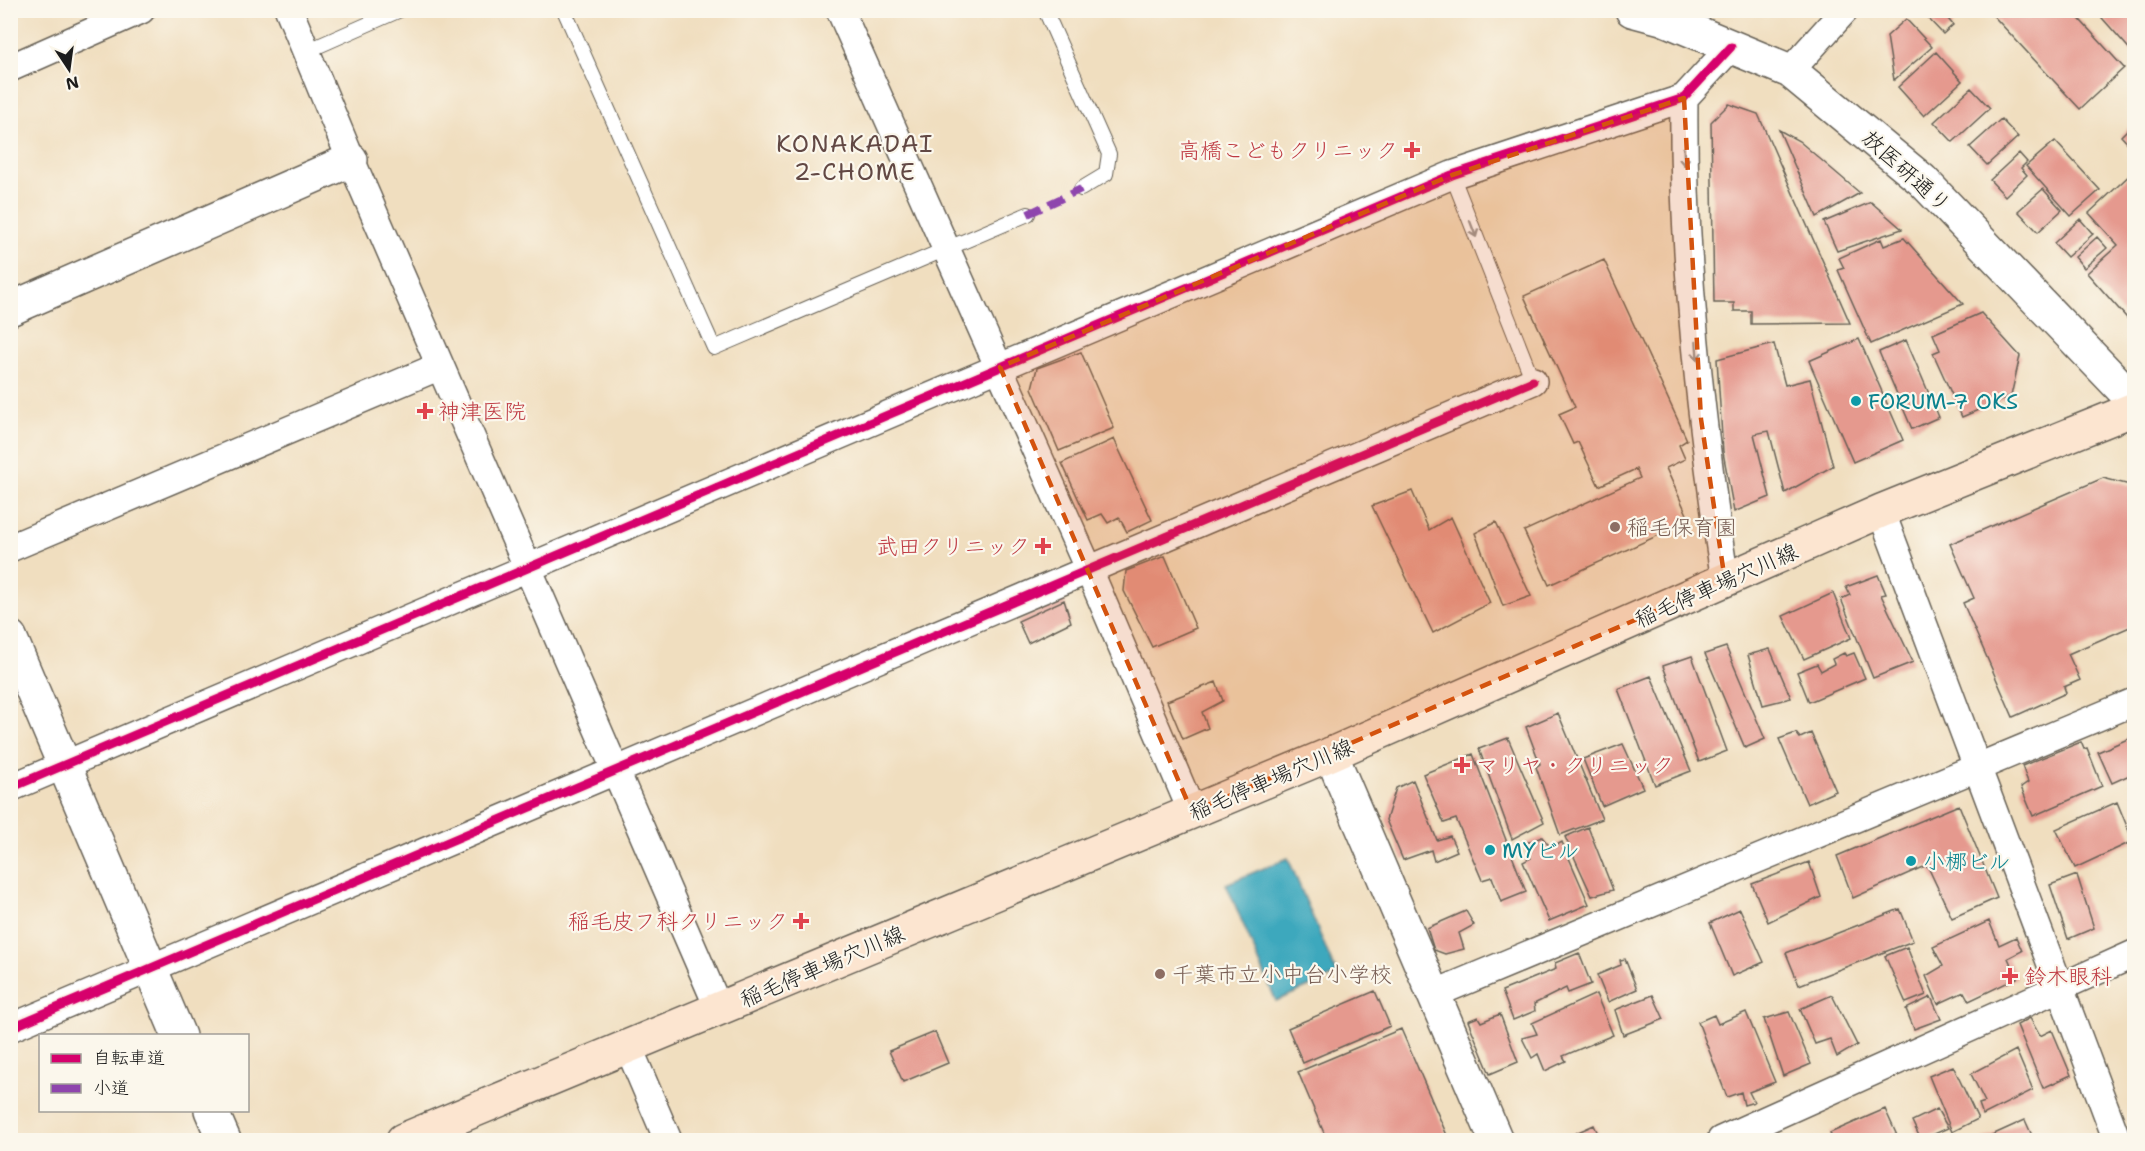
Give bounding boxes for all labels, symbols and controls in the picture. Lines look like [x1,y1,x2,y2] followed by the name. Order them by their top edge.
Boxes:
[39,39,99,99] north arrow
[64,71,81,95] text: N
[1856,124,1957,219] street label: 放医研通り
[776,128,934,188] district label: KONAKADAI 2-CHOME
[1178,136,1398,165] place label: 高橋こどもクリニック
[1403,141,1421,159] marker: 高橋こどもクリニック
[1679,146,1690,166] one-way arrow
[1468,219,1479,238] one-way arrow
[1692,341,1703,361] one-way arrow
[1868,387,2018,416] place label: FORUM-7 OKS
[1849,394,1863,408] marker: FORUM-7 OKS
[438,397,526,426] place label: 神津医院
[416,402,434,420] marker: 神津医院
[1627,513,1737,542] place label: 稲毛保育園
[1608,520,1622,534] marker: 稲毛保育園
[876,532,1030,561] place label: 武田クリニック
[1630,536,1803,634] street label: 稲毛停車場穴川線
[1034,537,1052,555] marker: 武田クリニック
[1185,732,1358,827] street label: 稲毛停車場穴川線
[1476,751,1674,780] place label: マリヤ・クリニック
[1453,756,1471,774] marker: マリヤ・クリニック
[1502,836,1580,865] place label: MYビル
[1483,843,1497,857] marker: MYビル
[1923,847,2011,876] place label: 小梛ビル
[1904,854,1918,868] marker: 小梛ビル
[568,907,788,936] place label: 稲毛皮フ科クリニック
[792,912,810,930] marker: 稲毛皮フ科クリニック
[736,919,909,1014] street label: 稲毛停車場穴川線
[1172,960,1392,989] place label: 千葉市立小中台小学校
[2024,962,2112,991] place label: 鈴木眼科
[1153,967,1167,981] marker: 千葉市立小中台小学校
[2001,967,2019,985] marker: 鈴木眼科
[39,1034,249,1112] legend
[93,1046,165,1070] text: 自転車道
[93,1076,129,1100] text: 小道

